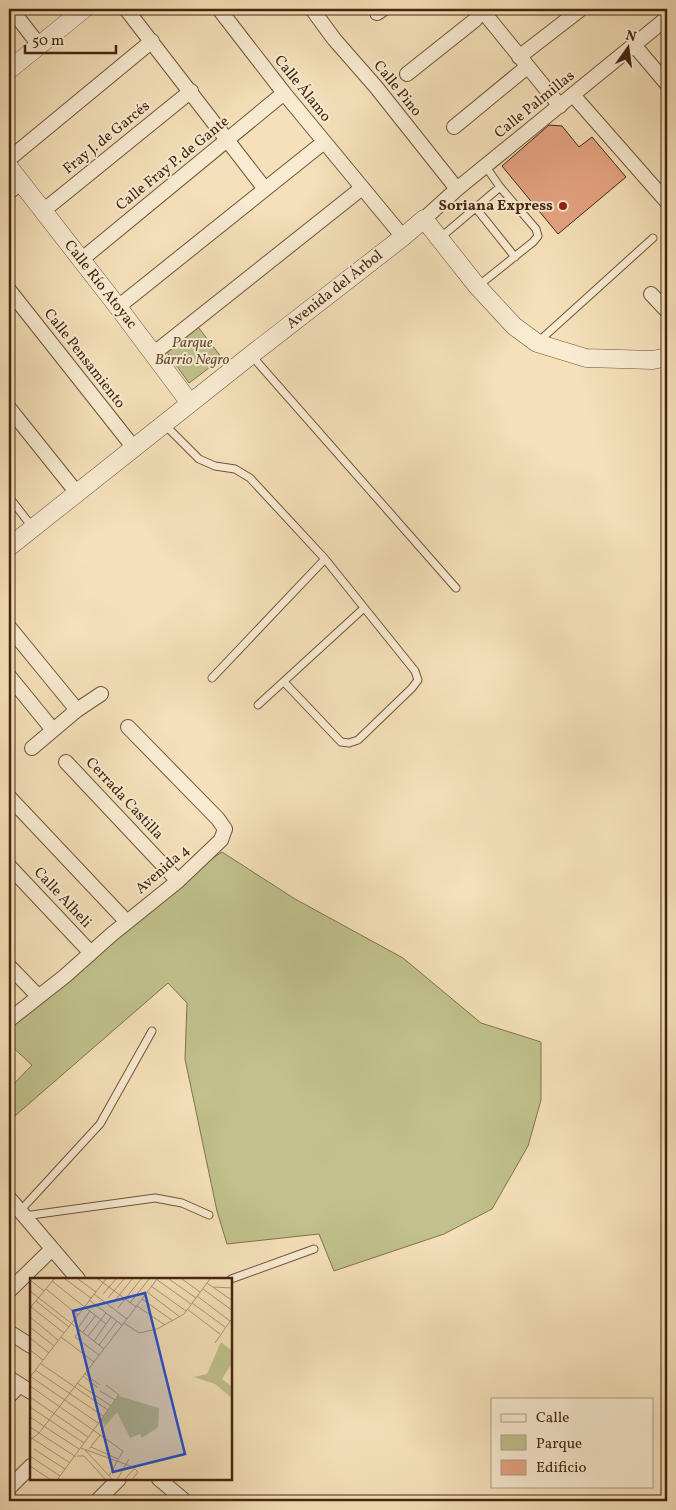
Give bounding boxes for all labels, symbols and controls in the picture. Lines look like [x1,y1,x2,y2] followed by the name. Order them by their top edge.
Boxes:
[25,22,116,54] scale bar
[604,22,654,72] north arrow
[624,26,638,47] text: N
[32,31,64,52] text: 50 m
[269,51,335,127] street label: Calle Álamo
[368,57,426,121] street label: Calle Pino
[490,66,580,144] street label: Calle Palmillas
[59,96,155,180] street label: Fray J. de Garcés
[112,112,234,216] street label: Calle Fray P. de Gante
[439,196,553,217] place label: Soriana Express
[557,200,569,212] marker: Soriana Express
[59,236,142,334] street label: Calle Río Atoyac
[282,246,388,334] street label: Avenida del Árbol
[38,305,130,413] street label: Calle Pensamiento
[155,333,229,371] park label: Parque Barrio Negro
[80,753,168,845] street label: Cerrada Castilla
[131,840,195,900] street label: Avenida 4
[28,863,96,933] street label: Calle Alheli
[30,1278,232,1480] inset map
[491,1398,654,1488] legend
[536,1408,569,1429] text: Calle
[536,1434,582,1455] text: Parque
[536,1458,587,1479] text: Edificio

